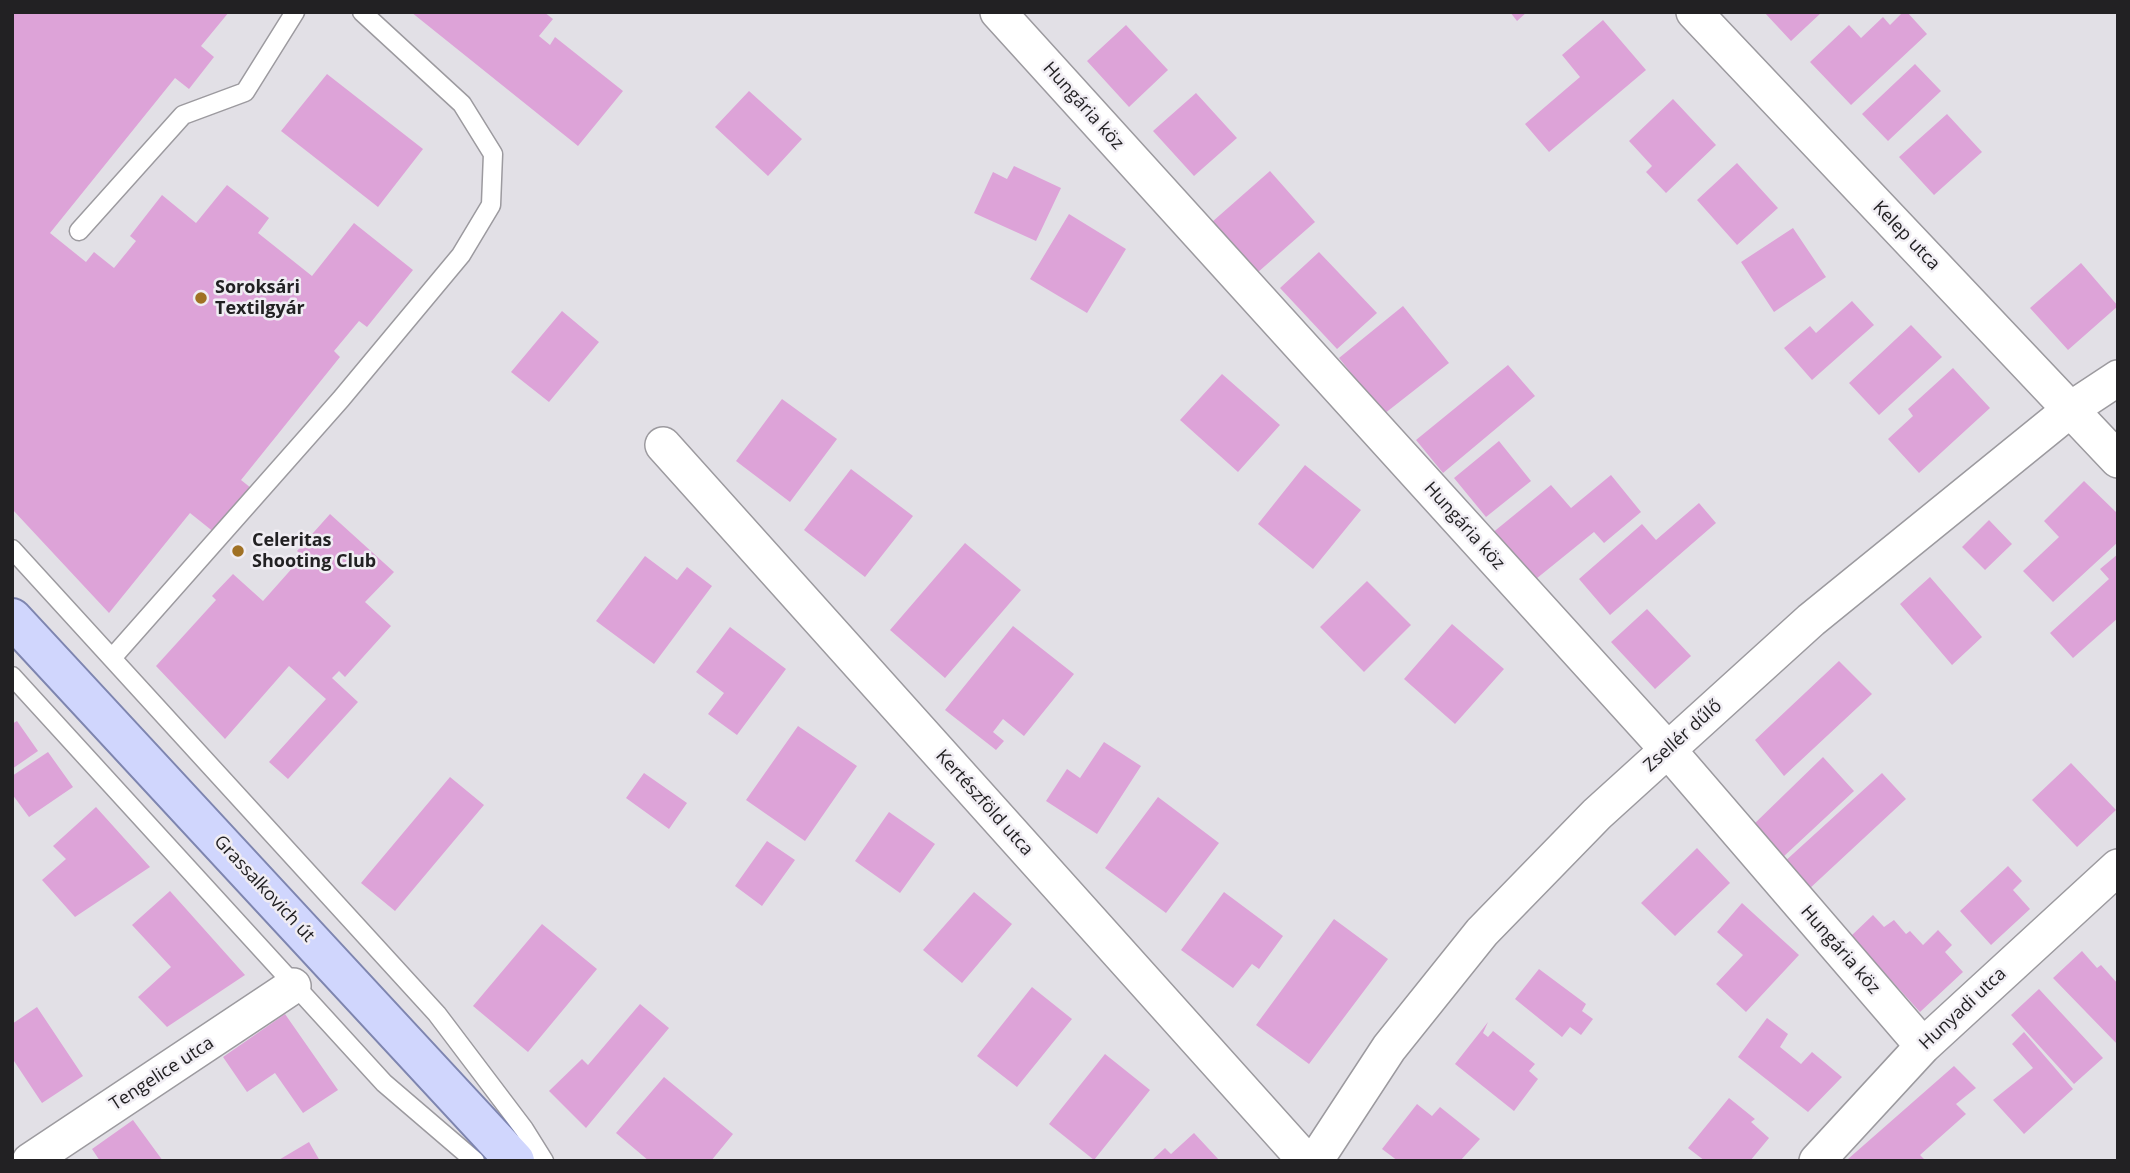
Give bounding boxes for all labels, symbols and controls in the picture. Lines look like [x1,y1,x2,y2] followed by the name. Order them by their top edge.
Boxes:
[1038,58,1128,154] street label: Hungária köz
[1868,197,1944,275] street label: Kelep utca
[215,277,305,320] place label: Soroksári Textilgyár
[193,290,209,306] marker: Soroksári Textilgyár
[1419,478,1509,574] street label: Hungária köz
[252,530,376,572] place label: Celeritas Shooting Club
[230,543,246,559] marker: Celeritas Shooting Club
[1639,695,1727,777] street label: Zsellér dűlő
[931,746,1037,860] street label: Kertészföld utca
[209,831,319,947] street label: Grassalkovich út
[1796,901,1884,999] street label: Hungária köz
[1915,963,2011,1055] street label: Hunyadi utca
[106,1032,218,1116] street label: Tengelice utca

